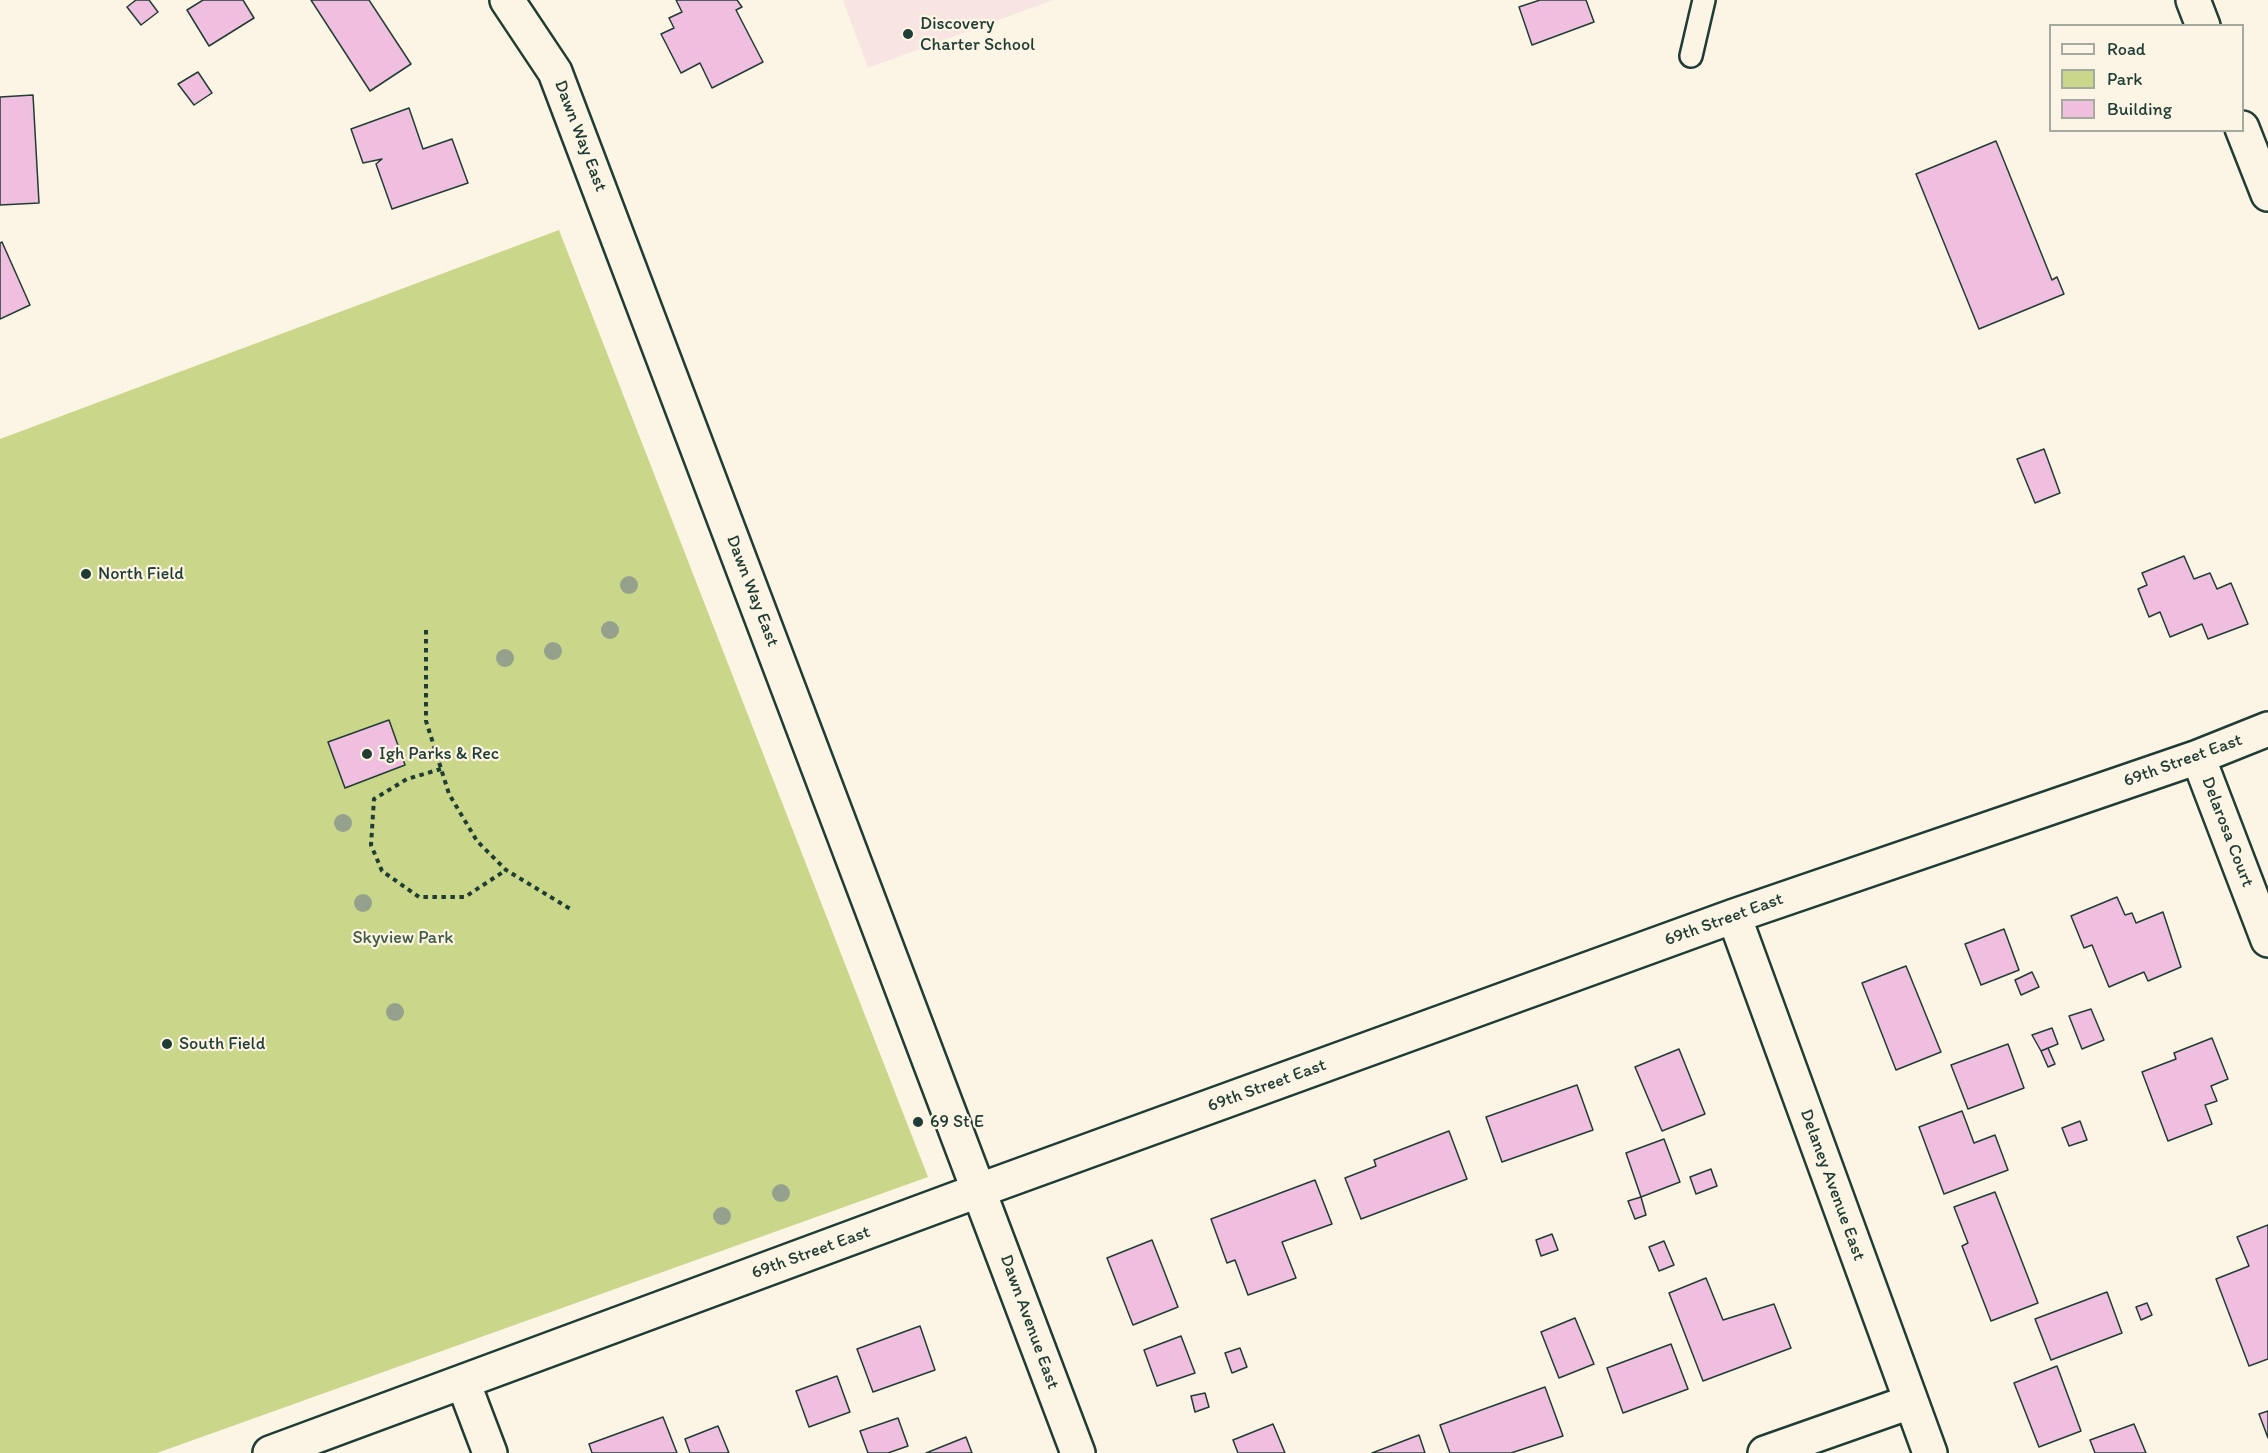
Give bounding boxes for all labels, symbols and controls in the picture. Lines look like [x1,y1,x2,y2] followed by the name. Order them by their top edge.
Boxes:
[920,13,1035,56] place label: Discovery Charter School
[2049,24,2244,132] legend
[901,27,915,41] marker: Discovery Charter School
[2107,38,2146,60] text: Road
[2107,68,2142,90] text: Park
[549,77,611,195] street label: Dawn Way East
[2107,98,2172,120] text: Building
[721,532,783,650] street label: Dawn Way East
[98,563,184,585] place label: North Field
[79,567,93,581] marker: North Field
[2121,730,2245,792] street label: 69th Street East
[379,743,499,765] place label: Igh Parks & Rec
[360,747,374,761] marker: Igh Parks & Rec
[2196,774,2258,890] street label: Delarosa Court
[1662,889,1786,951] street label: 69th Street East
[352,927,454,949] park label: Skyview Park
[179,1033,265,1055] place label: South Field
[160,1037,174,1051] marker: South Field
[1205,1055,1329,1117] street label: 69th Street East
[1795,1106,1869,1264] street label: Delaney Avenue East
[930,1111,984,1133] place label: 69 St E
[911,1115,925,1129] marker: 69 St E
[749,1222,873,1284] street label: 69th Street East
[995,1252,1063,1392] street label: Dawn Avenue East

